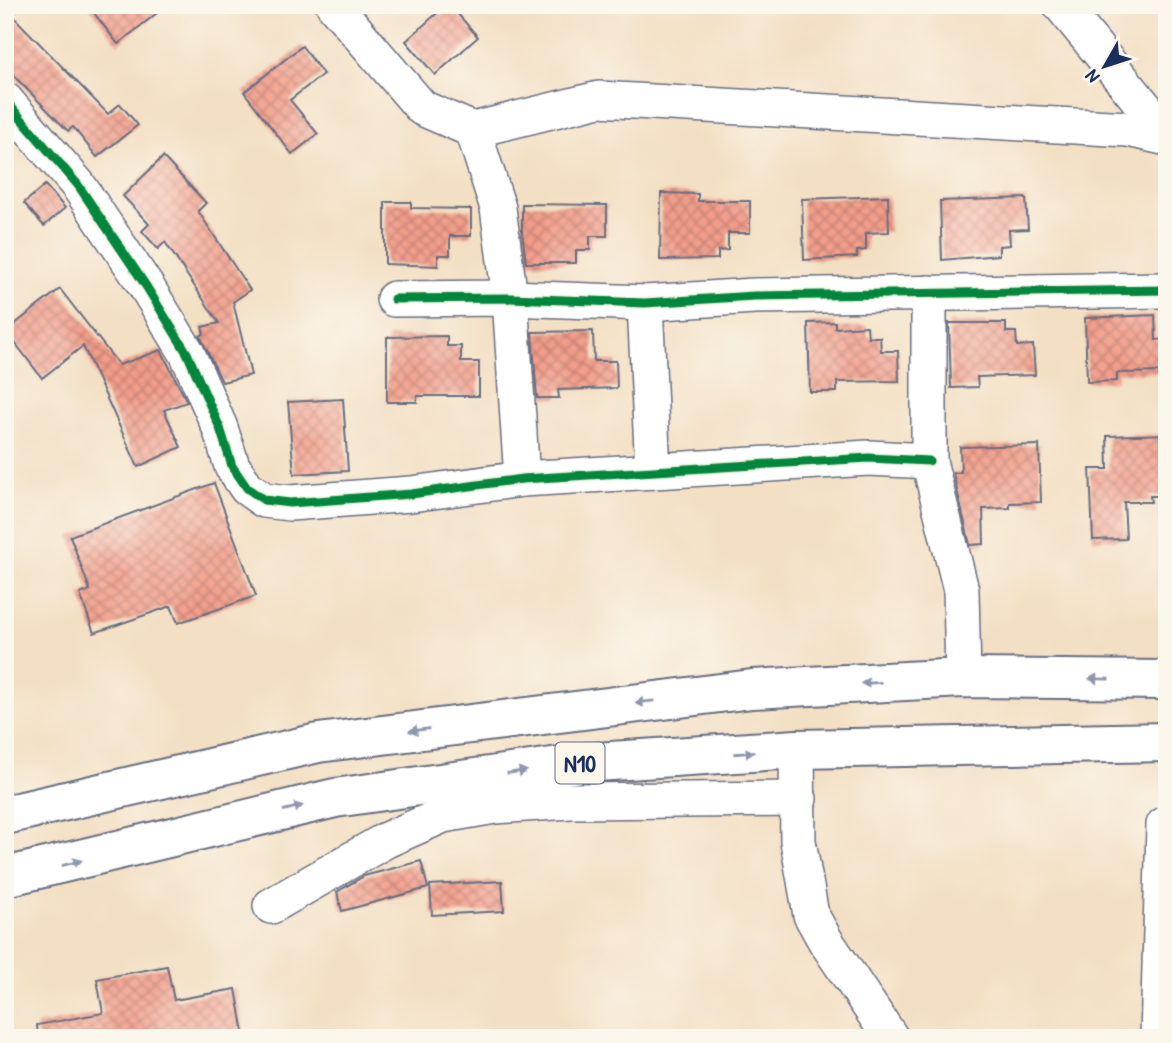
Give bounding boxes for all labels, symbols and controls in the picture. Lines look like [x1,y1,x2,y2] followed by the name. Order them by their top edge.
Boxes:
[1070,32,1140,102] north arrow
[1079,65,1105,89] text: N
[1087,673,1109,685] one-way arrow
[860,677,882,688] one-way arrow
[633,697,655,708] one-way arrow
[408,725,430,736] one-way arrow
[556,742,604,784] road number: N10
[733,747,755,758] one-way arrow
[506,767,528,778] one-way arrow
[282,802,304,813] one-way arrow
[61,857,83,868] one-way arrow

